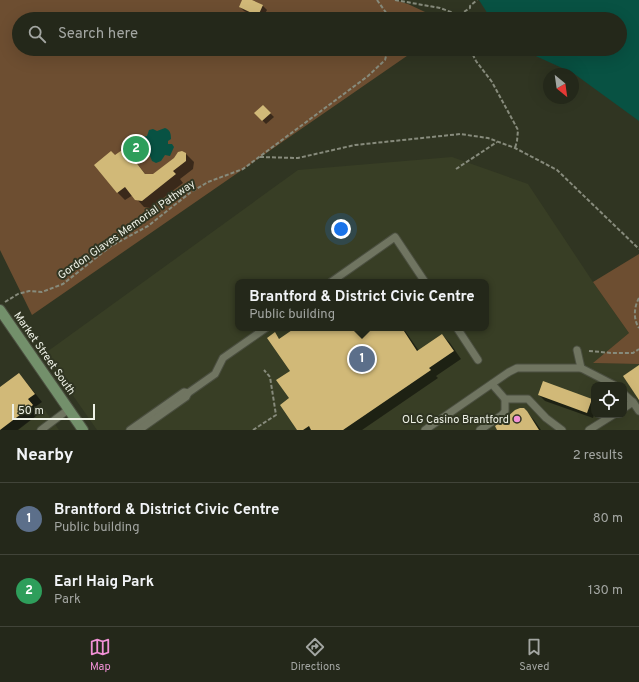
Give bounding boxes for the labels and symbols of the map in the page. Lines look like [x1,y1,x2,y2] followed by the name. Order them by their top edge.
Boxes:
[543,68,579,104] north arrow
[123,134,149,164] pin: 2
[55,177,198,283] street label: Gordon Glaves Memorial Pathway
[331,219,351,239] your location
[10,309,78,398] street label: Market Street South
[349,344,375,374] pin: 1
[12,402,95,421] scale bar
[402,413,509,427] place label: OLG Casino Brantford
[512,414,522,424] marker: OLG Casino Brantford

